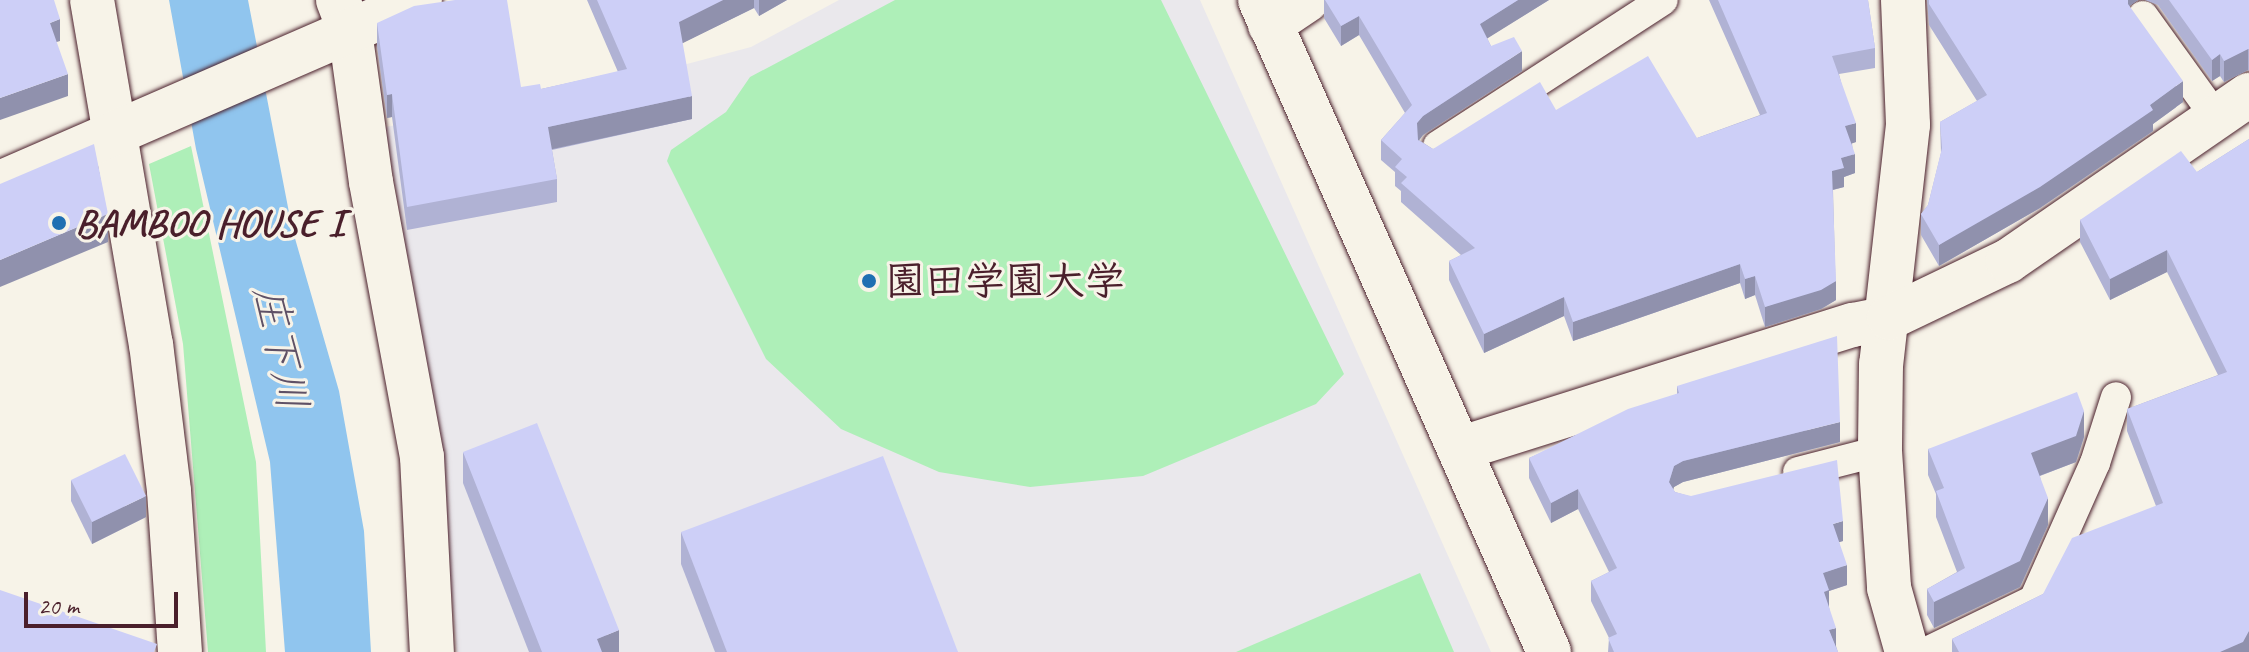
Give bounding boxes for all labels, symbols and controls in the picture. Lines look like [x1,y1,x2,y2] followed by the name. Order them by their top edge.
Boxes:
[75,199,344,247] place label: BAMBOO HOUSE I
[50,214,68,232] marker: BAMBOO HOUSE I
[885,257,1125,305] place label: 園田学園大学
[860,272,878,290] marker: 園田学園大学
[242,281,318,415] water label: 庄下川
[28,576,182,626] scale bar
[38,591,79,621] text: 20 m

